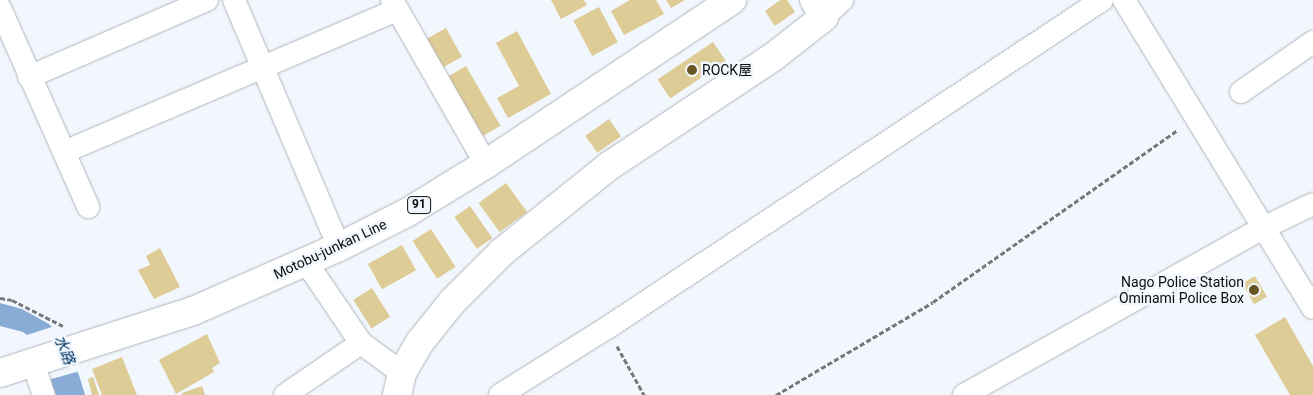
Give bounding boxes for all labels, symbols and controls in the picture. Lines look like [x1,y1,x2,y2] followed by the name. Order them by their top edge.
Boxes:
[702,62,752,78] place label: ROCK屋
[686,64,698,76] marker: ROCK屋
[406,196,432,214] road number: 91
[271,215,389,283] street label: Motobu-junkan Line
[1119,274,1244,306] place label: Nago Police Station Ominami Police Box
[1248,284,1260,296] marker: Nago Police Station Ominami Police Box
[50,333,78,367] water label: 水路

